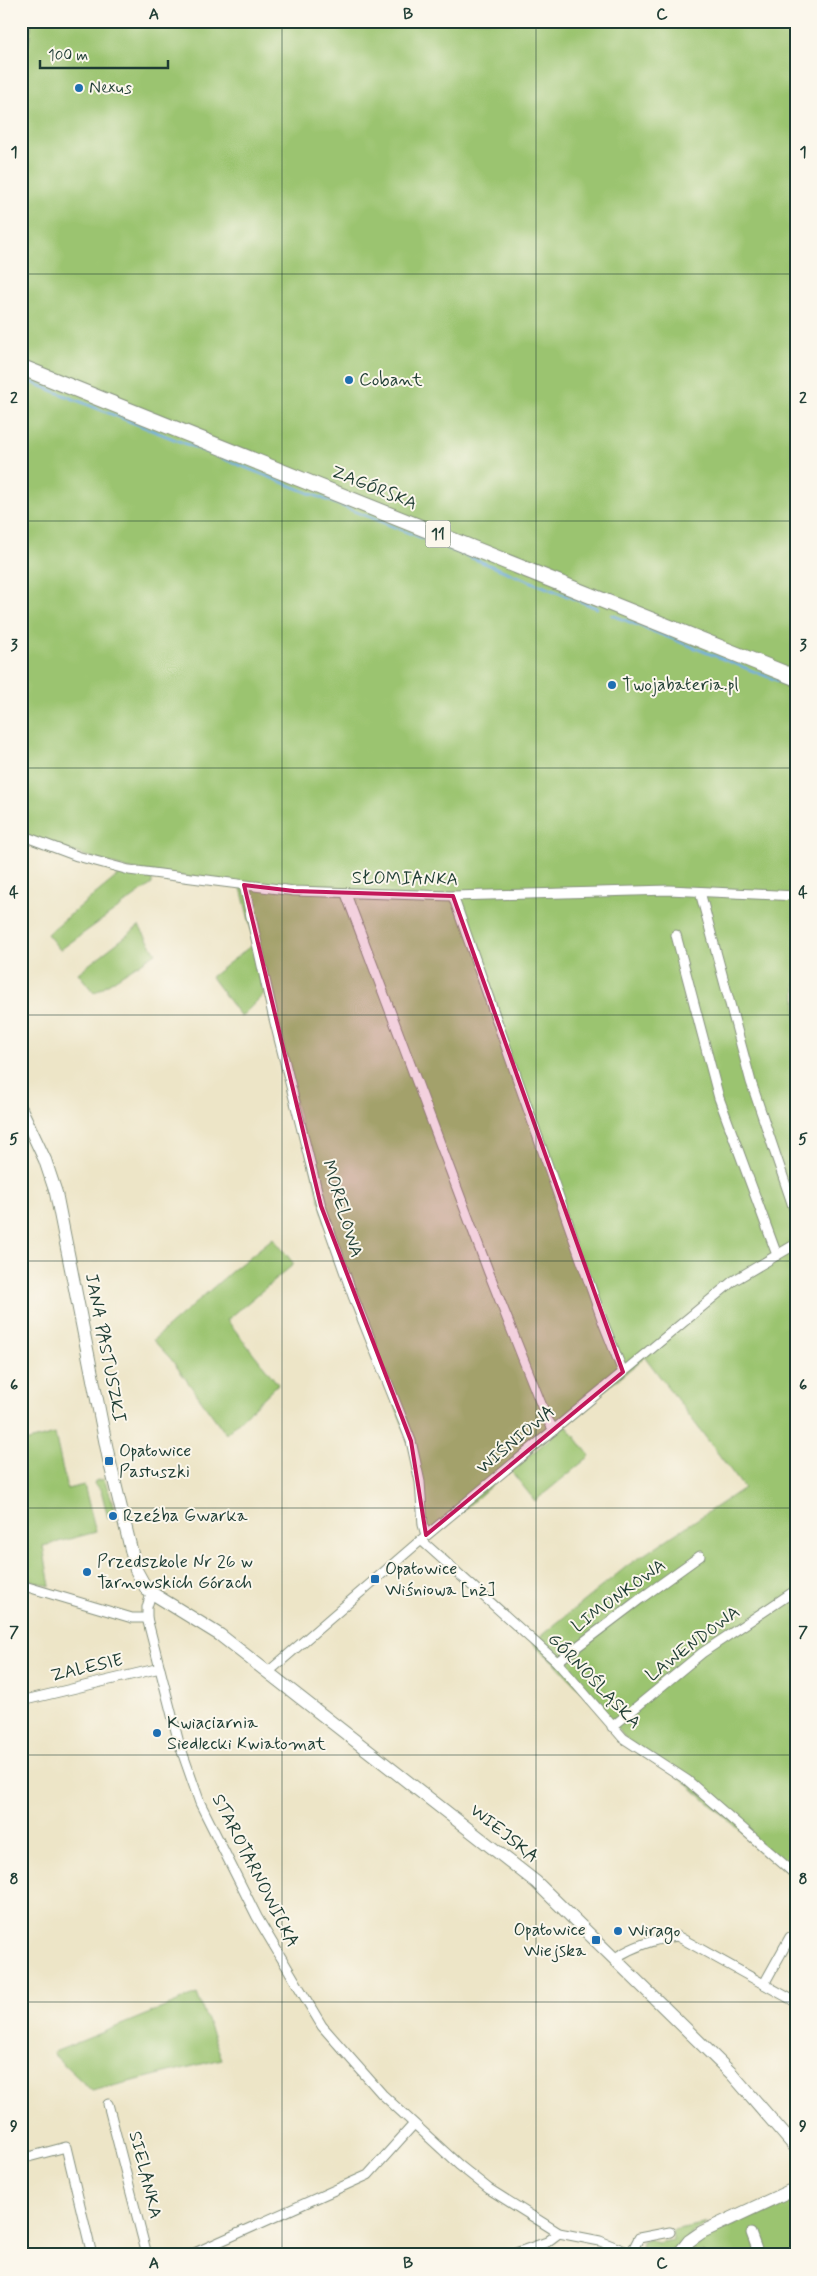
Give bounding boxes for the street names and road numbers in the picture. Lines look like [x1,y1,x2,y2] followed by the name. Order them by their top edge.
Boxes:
[328,460,420,516] street label: ZAGÓRSKA
[426,520,450,548] road number: 11
[352,866,458,892] street label: SŁOMIANKA
[316,1157,368,1261] street label: MORELOWA
[79,1271,131,1425] street label: JANA PASTUSZKI
[472,1400,560,1480] street label: WIŚNIOWA
[567,1554,671,1638] street label: LIMONKOWA
[641,1601,745,1687] street label: LAWENDOWA
[542,1628,646,1734] street label: GÓRNOŚLĄSKA
[48,1648,126,1688] street label: ZALESIE
[206,1790,304,1952] street label: STAROTARNOWICKA
[465,1799,543,1869] street label: WIEJSKA
[123,2129,167,2221] street label: SIELANKA

